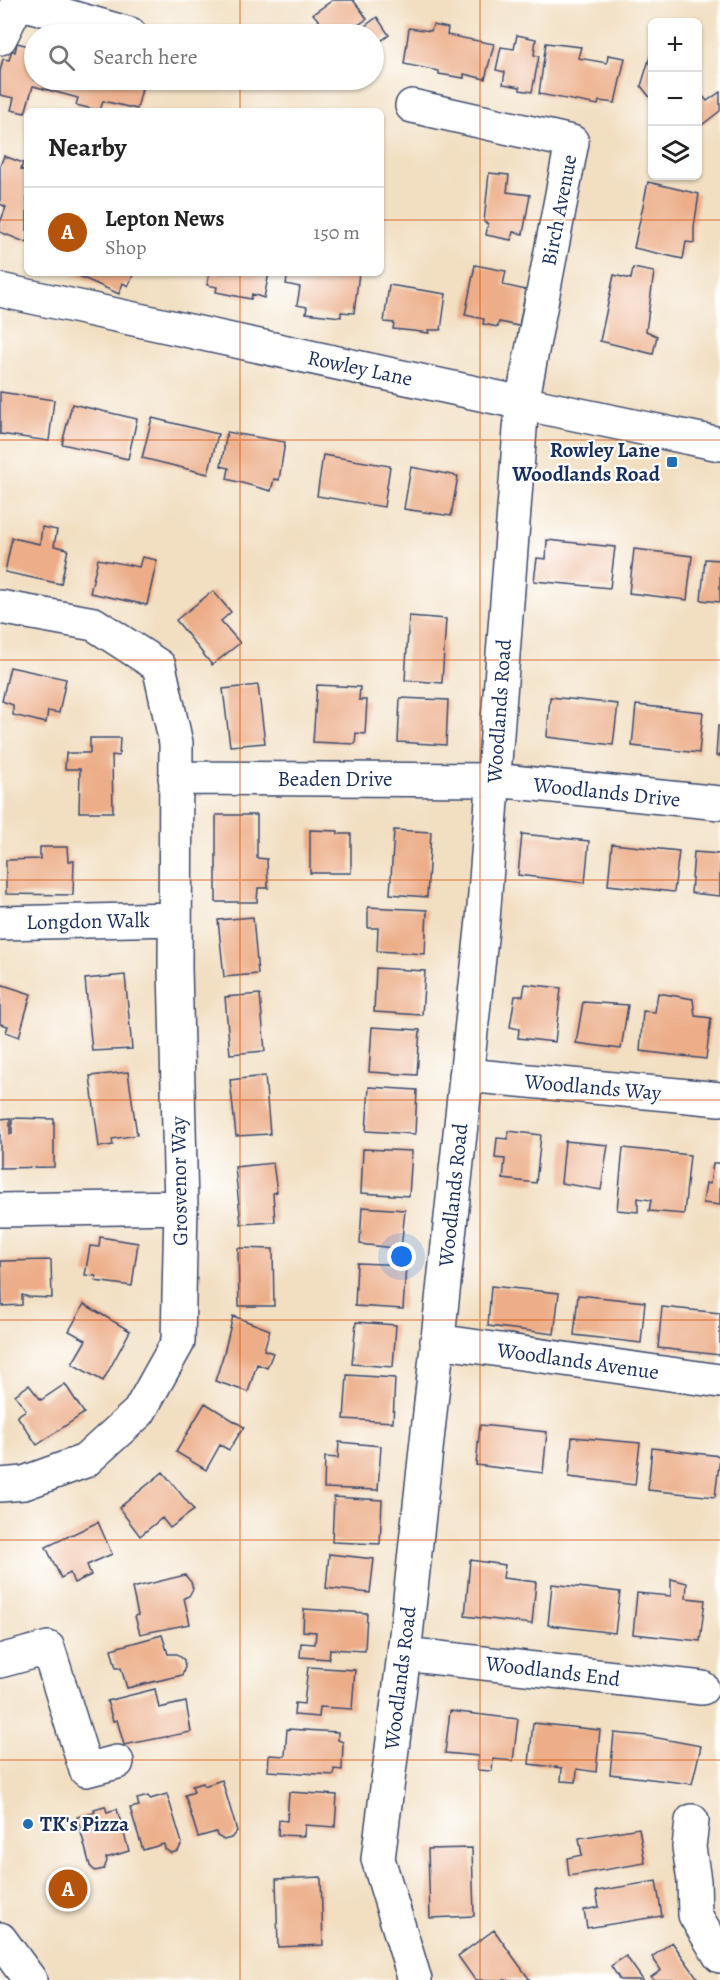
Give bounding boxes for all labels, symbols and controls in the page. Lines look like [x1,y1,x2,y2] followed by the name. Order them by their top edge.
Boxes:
[648,18,702,180] map controls
[648,18,702,72] button: +
[24,24,384,90] search box
[45,41,78,74] icon: search
[93,42,198,72] text: Search here
[648,72,702,126] button: −
[648,126,702,180] button: layers
[48,130,127,165] text: Nearby
[534,152,584,268] street label: Birch Avenue
[105,204,224,234] text: Lepton News
[61,219,74,246] text: A
[313,219,360,246] text: 150 m
[105,234,147,261] text: Shop
[305,343,415,393] street label: Rowley Lane
[511,436,661,488] place label: Rowley Lane Woodlands Road
[665,455,679,469] marker: Rowley Lane Woodlands Road
[480,637,518,785] street label: Woodlands Road
[277,765,393,793] street label: Beaden Drive
[531,770,682,814] street label: Woodlands Drive
[26,906,151,936] street label: Longdon Walk
[522,1067,663,1107] street label: Woodlands Way
[164,1115,194,1246] street label: Grosvenor Way
[431,1121,475,1269] street label: Woodlands Road
[387,1242,416,1271] your location
[494,1336,661,1386] street label: Woodlands Avenue
[377,1604,423,1752] street label: Woodlands Road
[483,1649,622,1693] street label: Woodlands End
[40,1810,130,1838] place label: TK's Pizza
[21,1817,35,1831] marker: TK's Pizza
[48,1866,88,1912] pin: A

